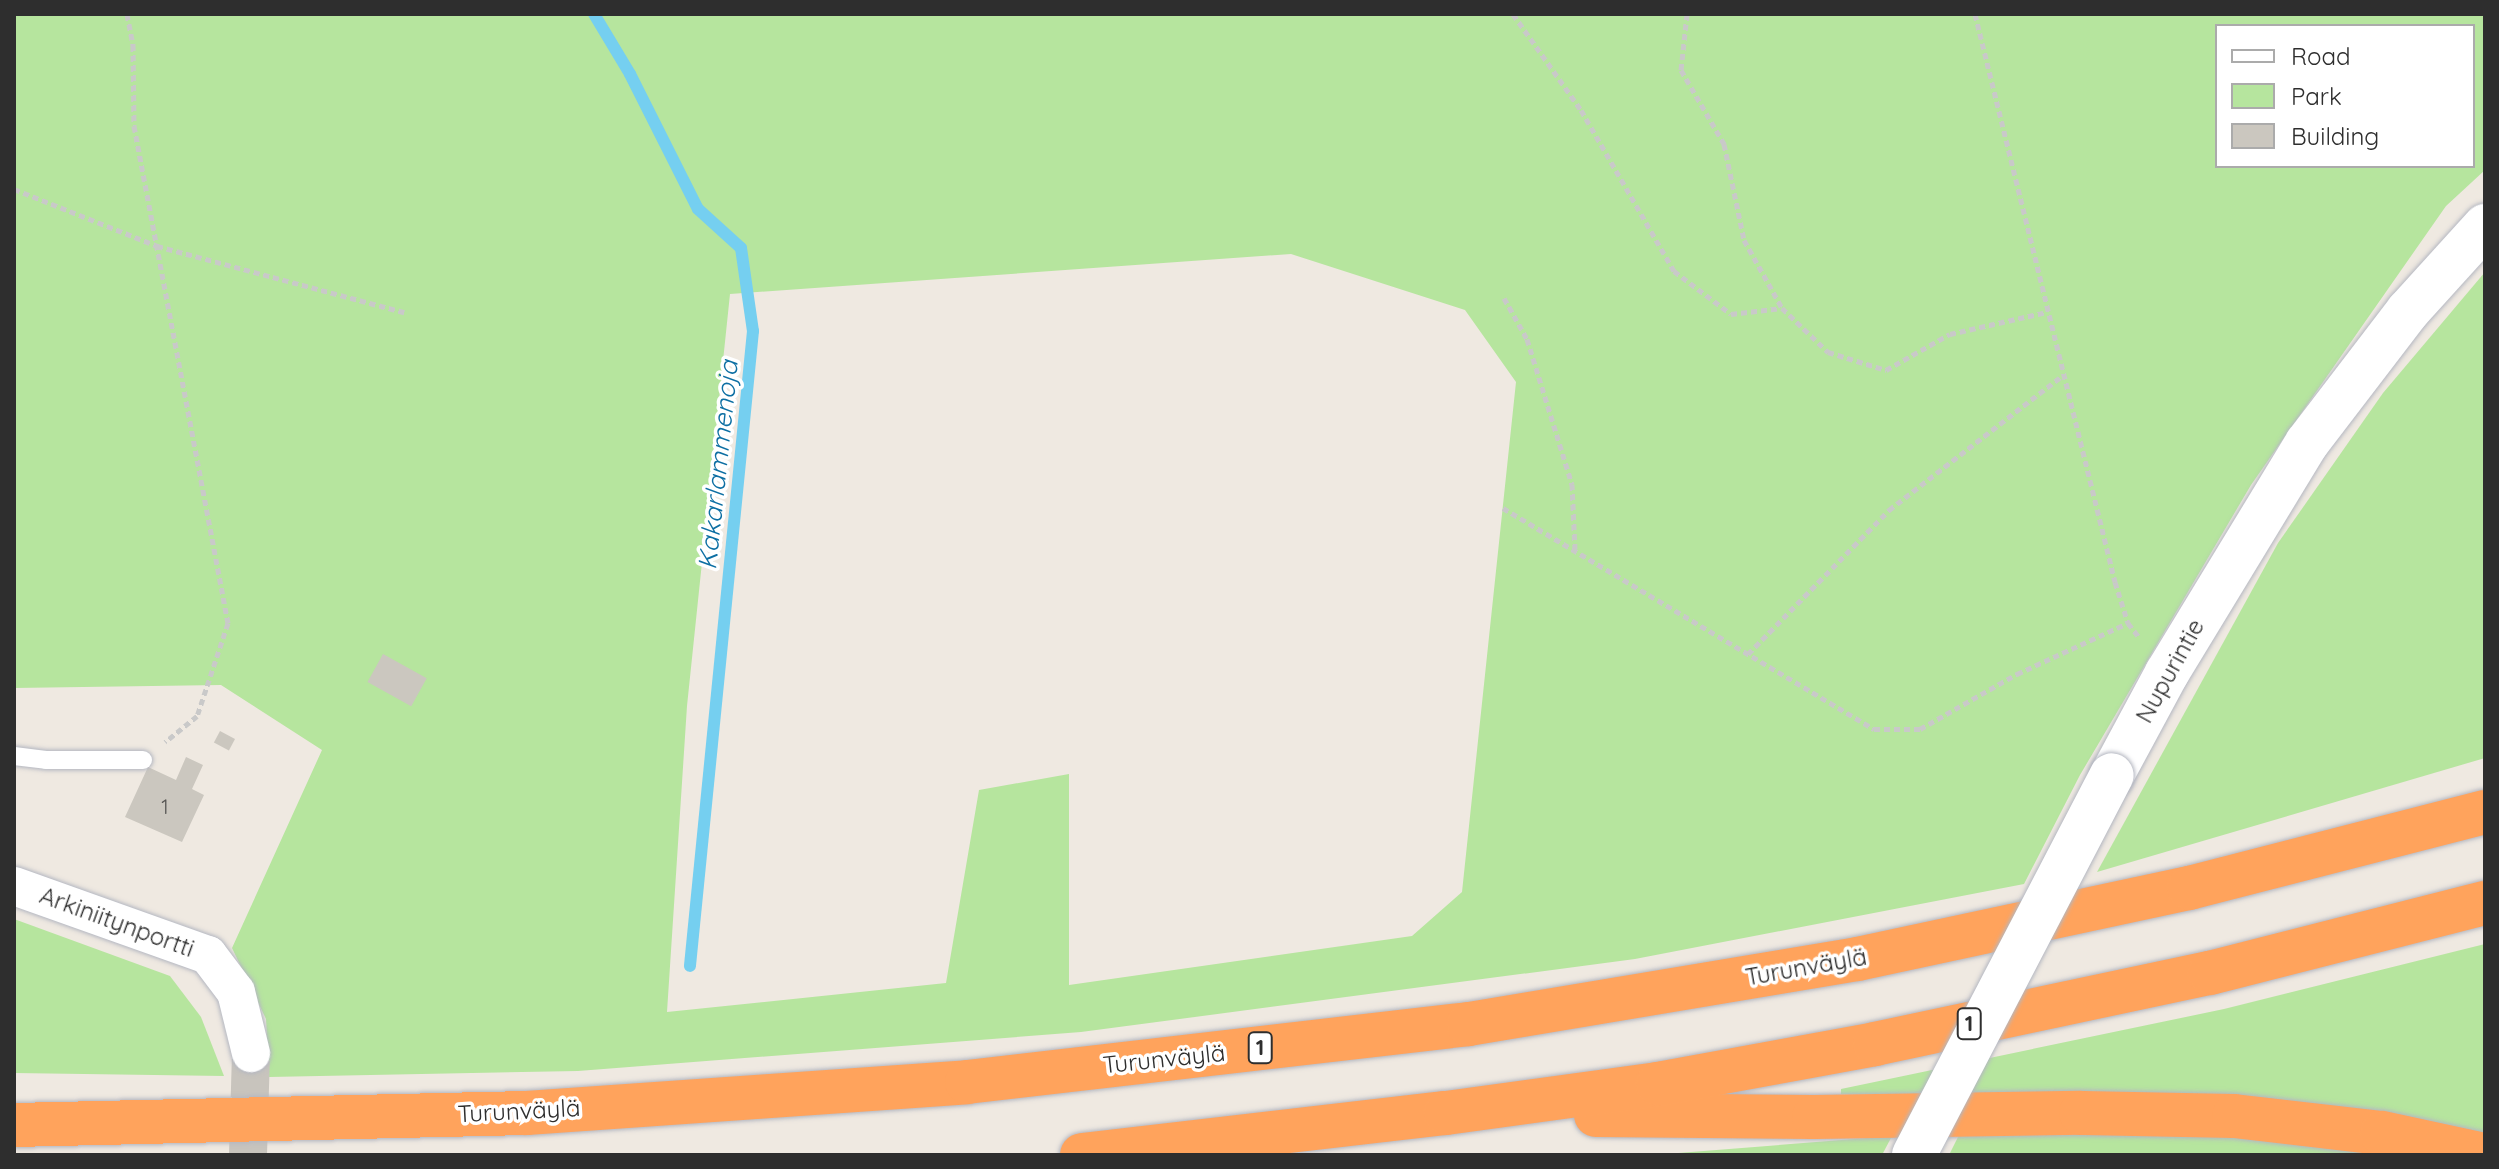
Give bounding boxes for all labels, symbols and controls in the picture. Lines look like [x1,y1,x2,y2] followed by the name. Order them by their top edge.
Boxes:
[2215,24,2475,168] legend
[2291,41,2351,71] text: Road
[2291,81,2342,111] text: Park
[2291,121,2379,151] text: Building
[691,359,745,571] water label: Kakarlammenoja
[2130,614,2210,728] street label: Nupurintie
[161,794,169,818] house number: 1
[36,881,198,963] street label: Arkiniitynportti
[1743,942,1869,992] street label: Turunväylä
[1955,1006,1983,1042] road number: 1
[1246,1030,1274,1066] road number: 1
[1101,1038,1227,1080] street label: Turunväylä
[457,1093,581,1129] street label: Turunväylä

